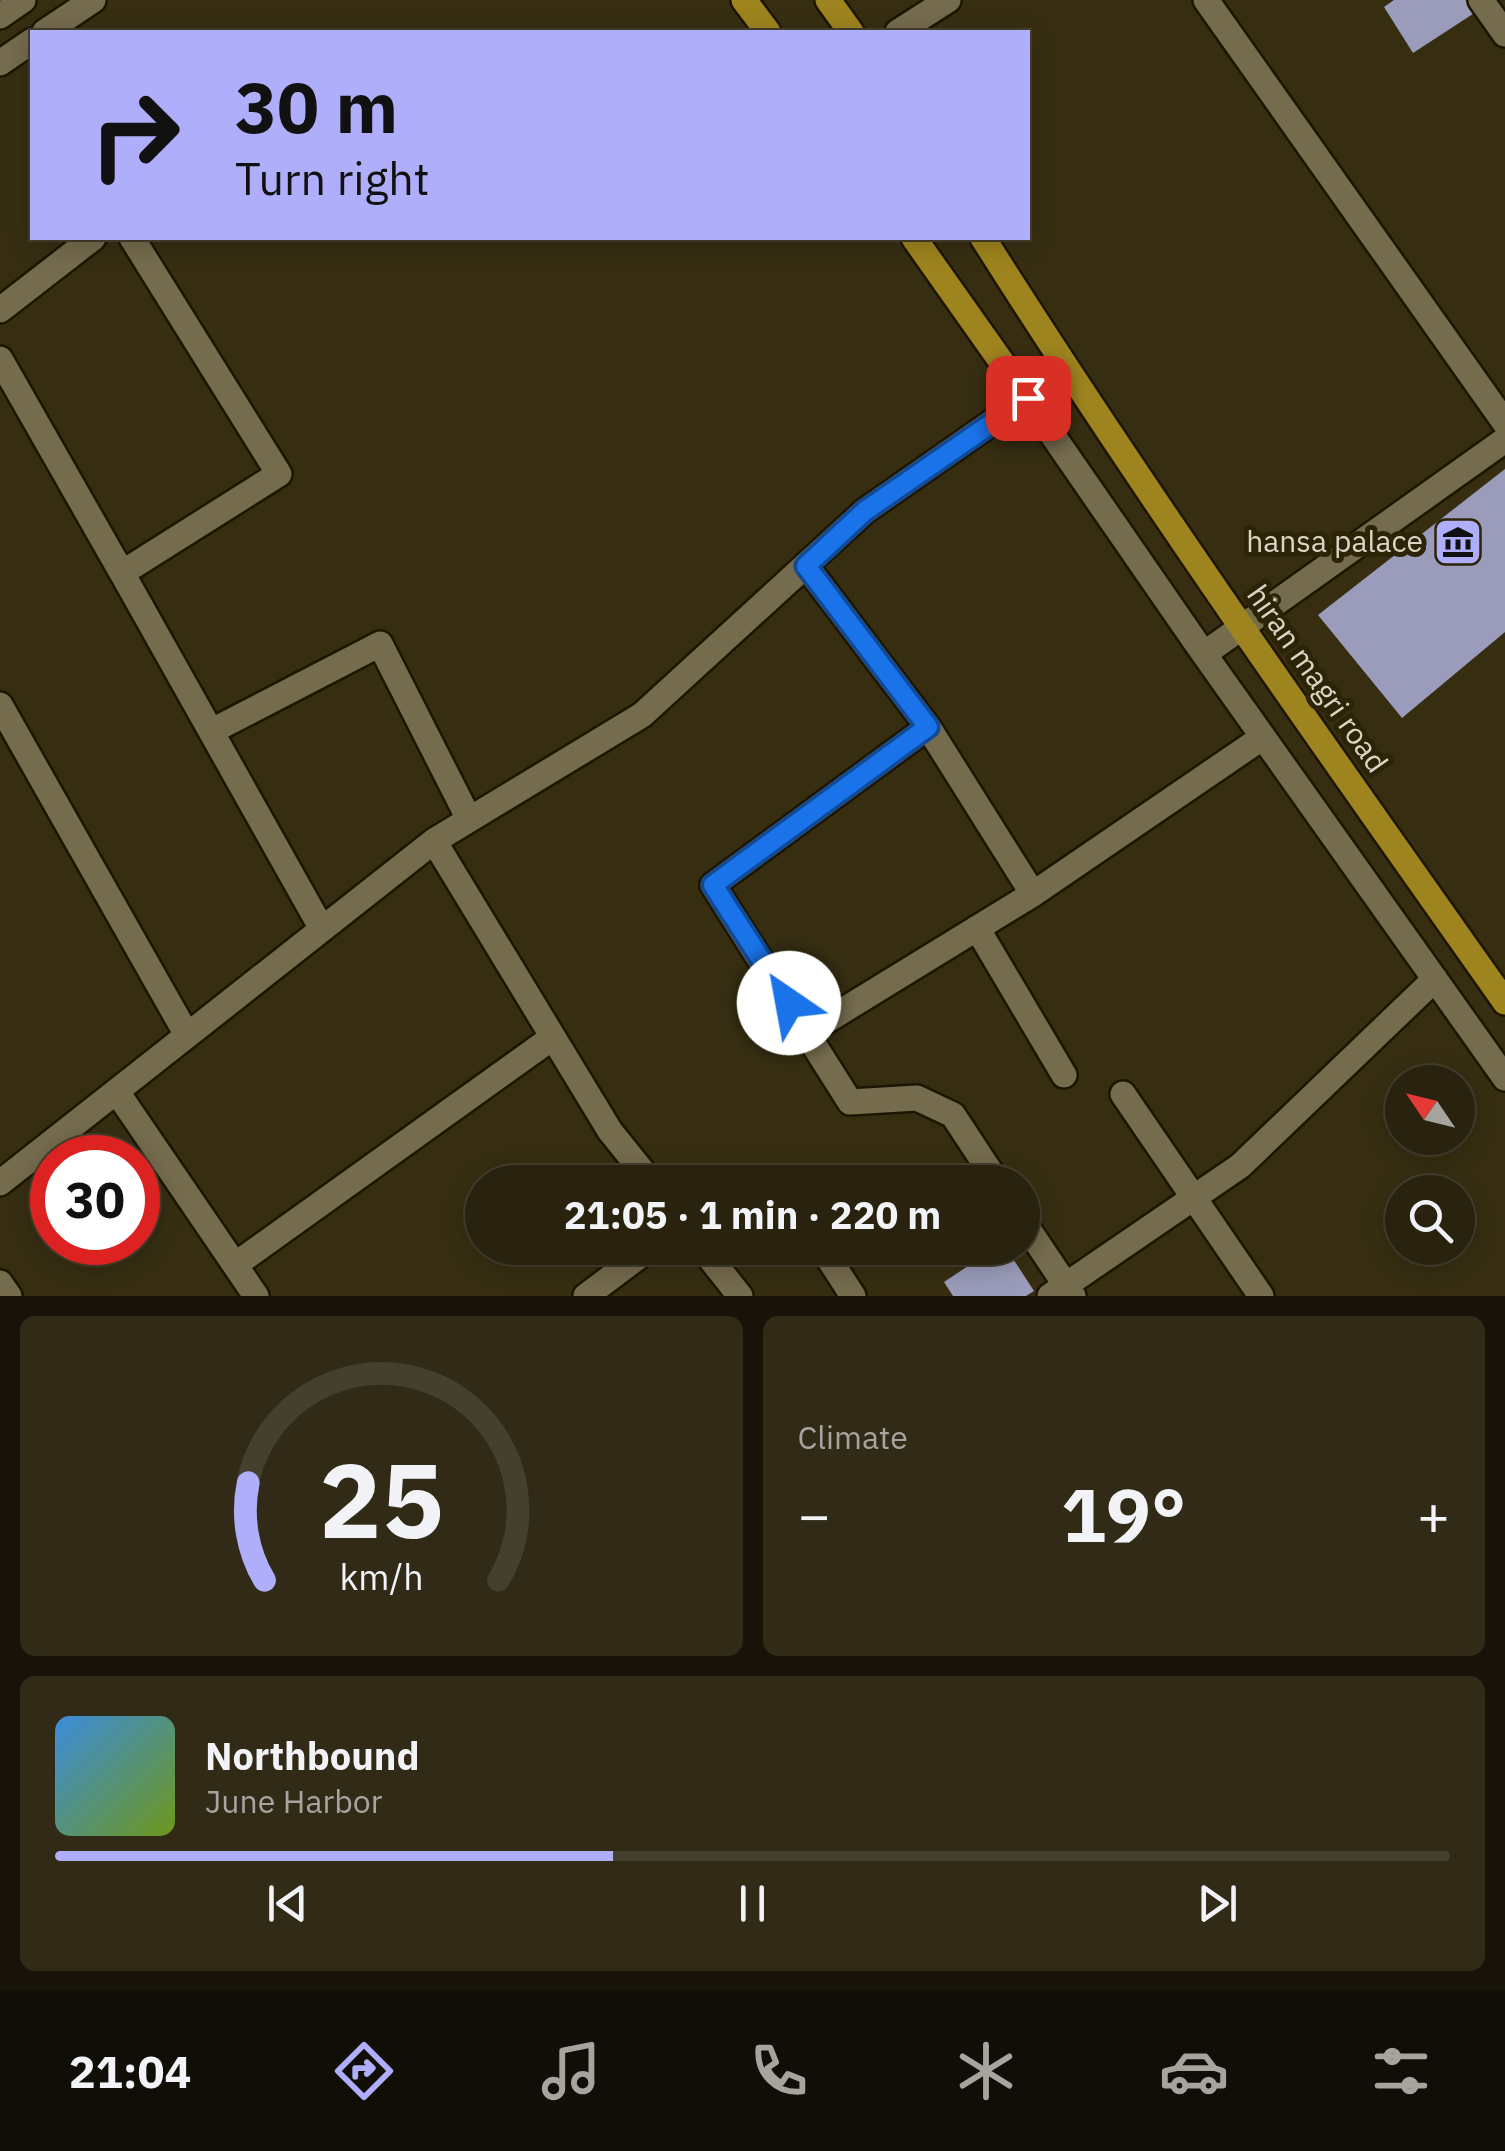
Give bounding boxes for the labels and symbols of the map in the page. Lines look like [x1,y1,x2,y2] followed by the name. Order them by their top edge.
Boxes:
[986,356,1071,441] pin
[1432,516,1484,568] museum icon: hansa palace
[1246,521,1423,560] place label: hansa palace
[1239,577,1397,780] street label: hiran magri road
[737,951,841,1055] position arrow
[1385,1065,1475,1155] north arrow
[30,1135,160,1265] speed limit sign: 30

